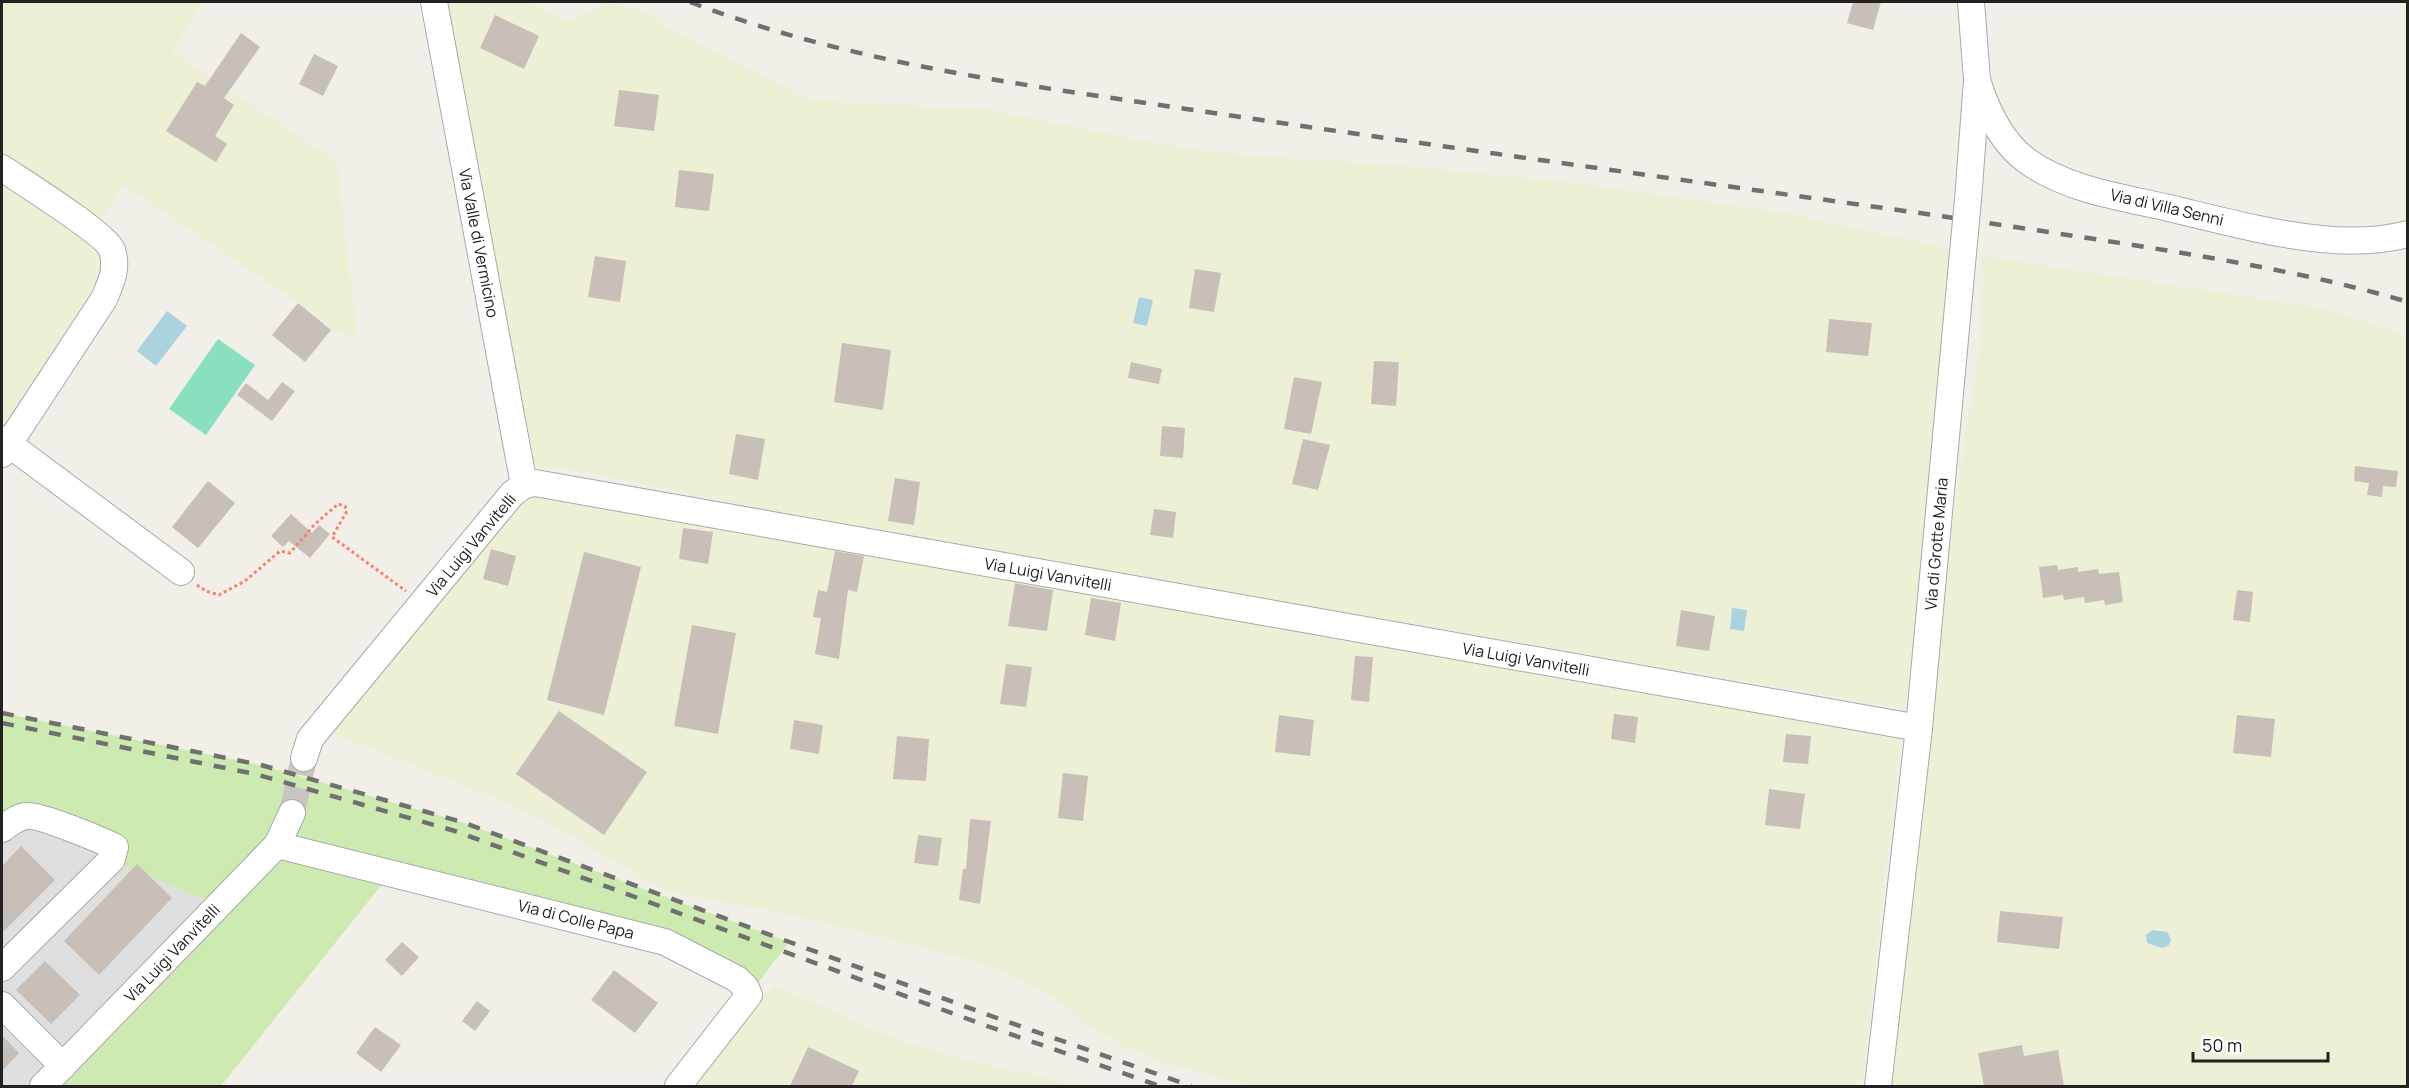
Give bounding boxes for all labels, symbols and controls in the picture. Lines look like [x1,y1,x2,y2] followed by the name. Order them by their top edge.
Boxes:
[454,166,504,320] street label: Via Valle di Vermicino
[2108,183,2226,231] street label: Via di Villa Senni
[1919,477,1953,611] street label: Via di Grotte Maria
[421,489,521,601] street label: Via Luigi Vanvitelli
[983,552,1113,596] street label: Via Luigi Vanvitelli
[1461,637,1591,681] street label: Via Luigi Vanvitelli
[516,894,636,944] street label: Via di Colle Papa
[119,899,225,1007] street label: Via Luigi Vanvitelli
[2193,1025,2328,1063] scale bar
[2202,1033,2242,1057] text: 50 m

